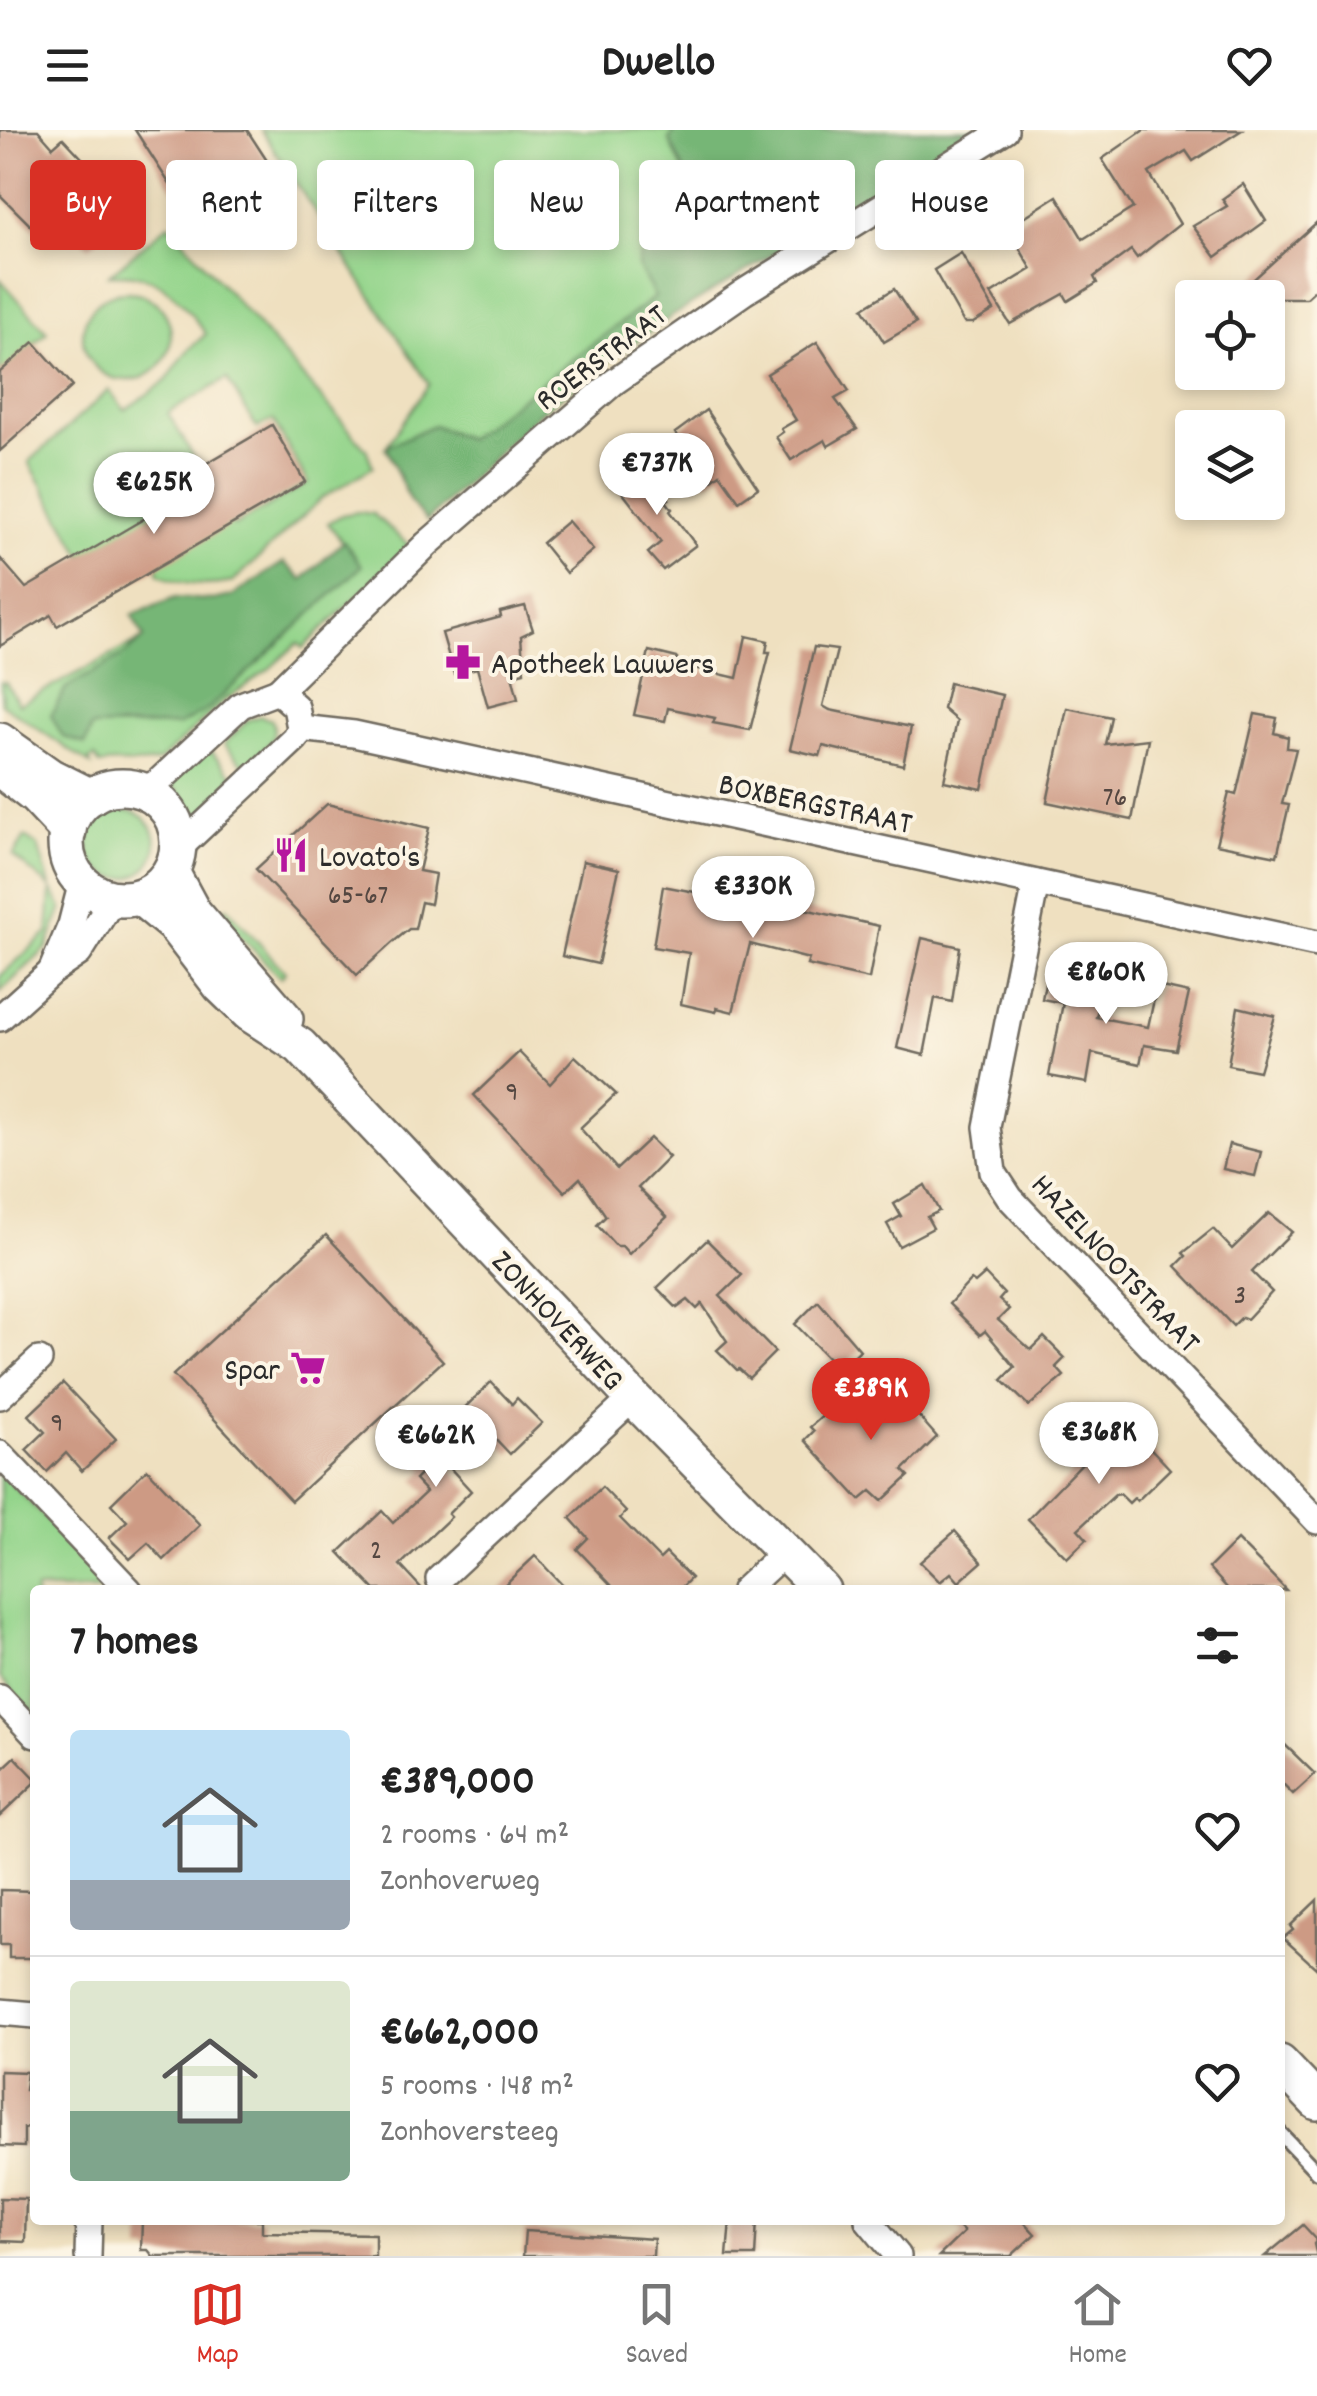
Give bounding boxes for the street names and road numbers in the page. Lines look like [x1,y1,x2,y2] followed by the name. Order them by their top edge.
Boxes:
[528,295,679,425] street label: ROERSTRAAT
[714,764,916,850] street label: BOXBERGSTRAAT
[1018,1165,1209,1366] street label: HAZELNOOTSTRAAT
[478,1242,633,1403] street label: ZONHOVERWEG

